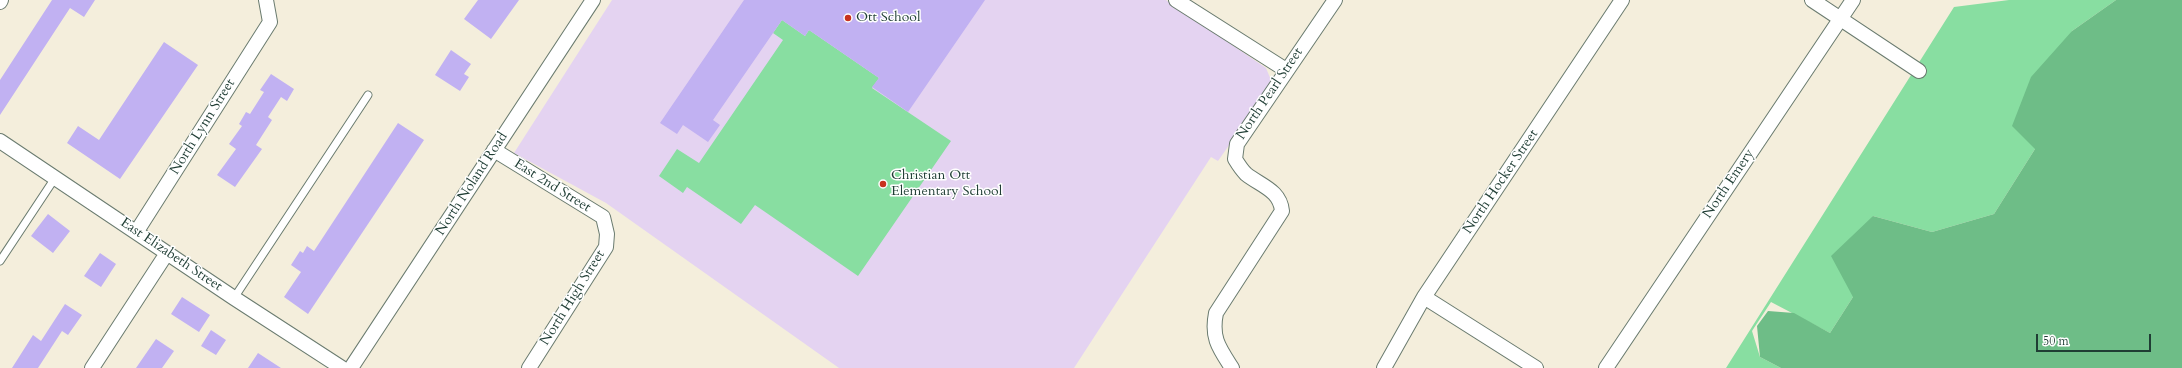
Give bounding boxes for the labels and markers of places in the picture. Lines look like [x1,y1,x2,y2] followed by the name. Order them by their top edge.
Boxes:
[856,10,920,26] place label: Ott School
[843,13,853,23] marker: Ott School
[891,168,1002,200] place label: Christian Ott Elementary School
[878,179,888,189] marker: Christian Ott Elementary School

